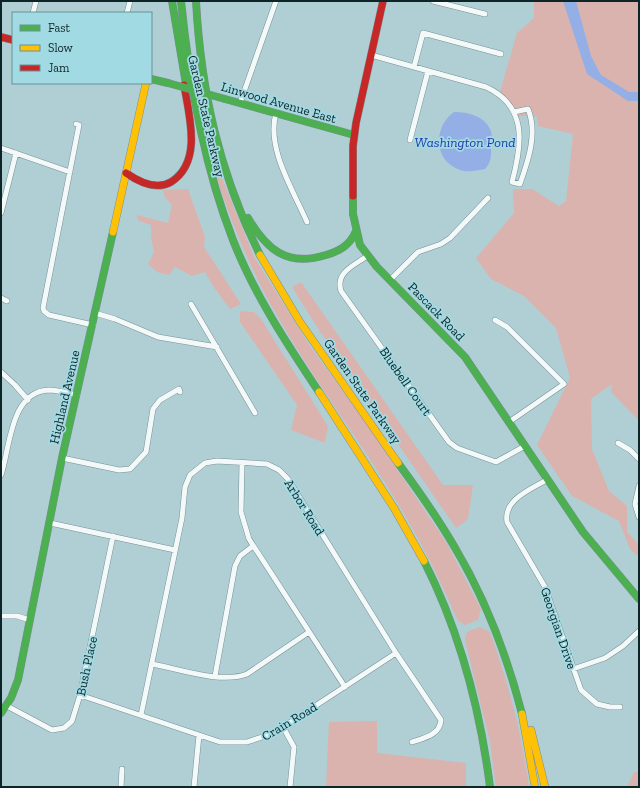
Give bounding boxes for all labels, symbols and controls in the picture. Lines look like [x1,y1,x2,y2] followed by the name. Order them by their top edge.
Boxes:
[12,12,152,84] legend
[48,21,71,35] text: Fast
[48,41,74,55] text: Slow
[185,54,228,179] street label: Garden State Parkway
[48,61,70,75] text: Jam
[219,79,338,126] street label: Linwood Avenue East
[415,134,515,151] water label: Washington Pond
[405,279,468,344] street label: Pascack Road
[321,336,405,447] street label: Garden State Parkway
[376,344,435,419] street label: Bluebell Court
[46,349,83,446] street label: Highland Avenue
[281,476,328,538] street label: Arbor Road
[538,585,580,671] street label: Georgian Drive
[73,635,100,697] street label: Bush Place
[259,699,320,744] street label: Crain Road

